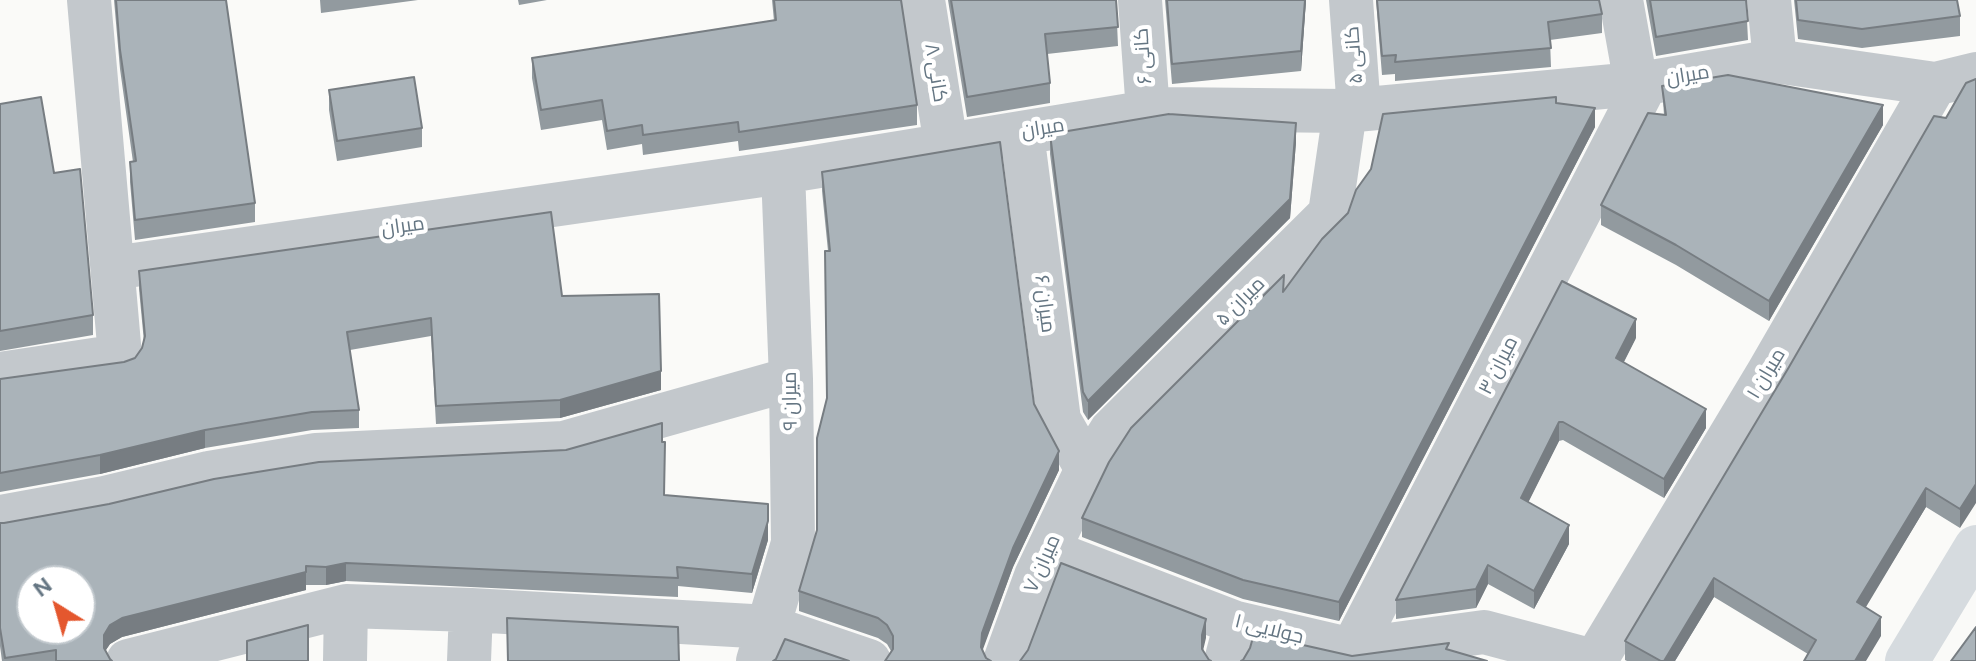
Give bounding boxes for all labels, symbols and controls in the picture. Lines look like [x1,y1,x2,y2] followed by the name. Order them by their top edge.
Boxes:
[1341,25,1369,85] street label: کانی ۵
[1130,27,1158,85] street label: کانی ۶
[919,42,951,104] street label: کانی ۸
[1665,61,1711,91] street label: میران
[1020,114,1066,144] street label: میران
[380,212,426,242] street label: میران
[1211,272,1271,332] street label: میران ۵
[1029,274,1059,334] street label: میران ۶
[1474,333,1524,399] street label: میران ۳
[1743,344,1791,404] street label: میران ۱
[778,371,804,431] street label: میران ۹
[1020,531,1066,597] street label: میران ۷
[16,565,96,645] north arrow
[27,571,58,603] text: N
[1232,610,1306,650] street label: جولایی ۱

